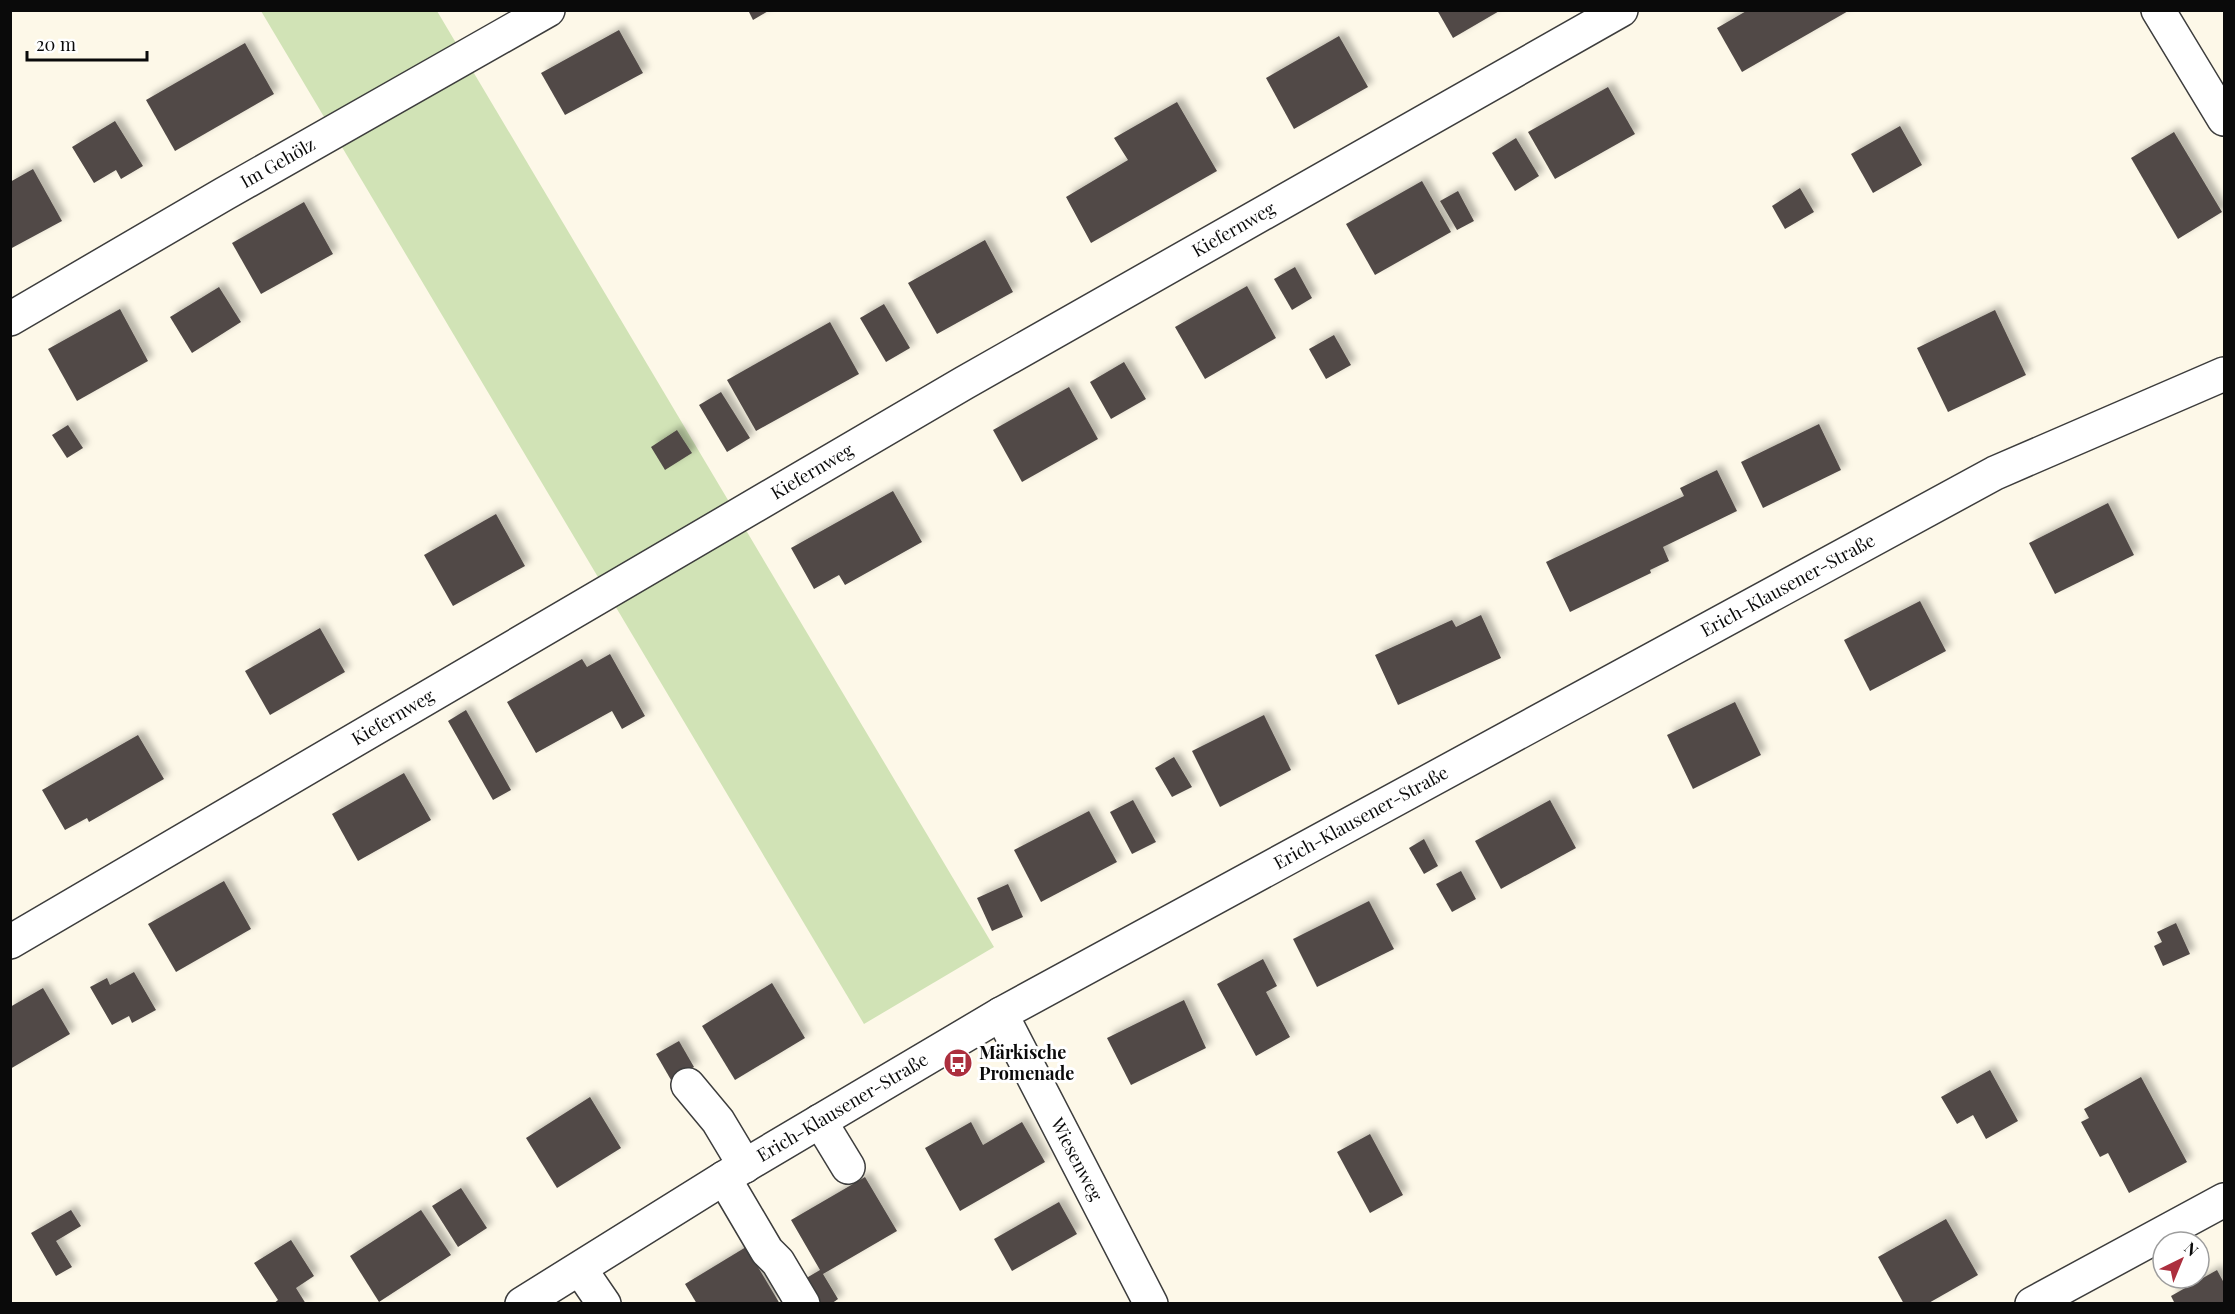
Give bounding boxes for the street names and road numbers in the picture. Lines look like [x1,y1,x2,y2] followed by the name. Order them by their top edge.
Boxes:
[236,132,319,193] street label: Im Gehölz
[1187,196,1280,262] street label: Kiefernweg
[766,437,858,505] street label: Kiefernweg
[1696,528,1879,642] street label: Erich-Klausener-Straße
[347,683,439,750] street label: Kiefernweg
[1269,760,1452,874] street label: Erich-Klausener-Straße
[752,1047,932,1167] street label: Erich-Klausener-Straße
[1045,1113,1109,1205] street label: Wiesenweg

